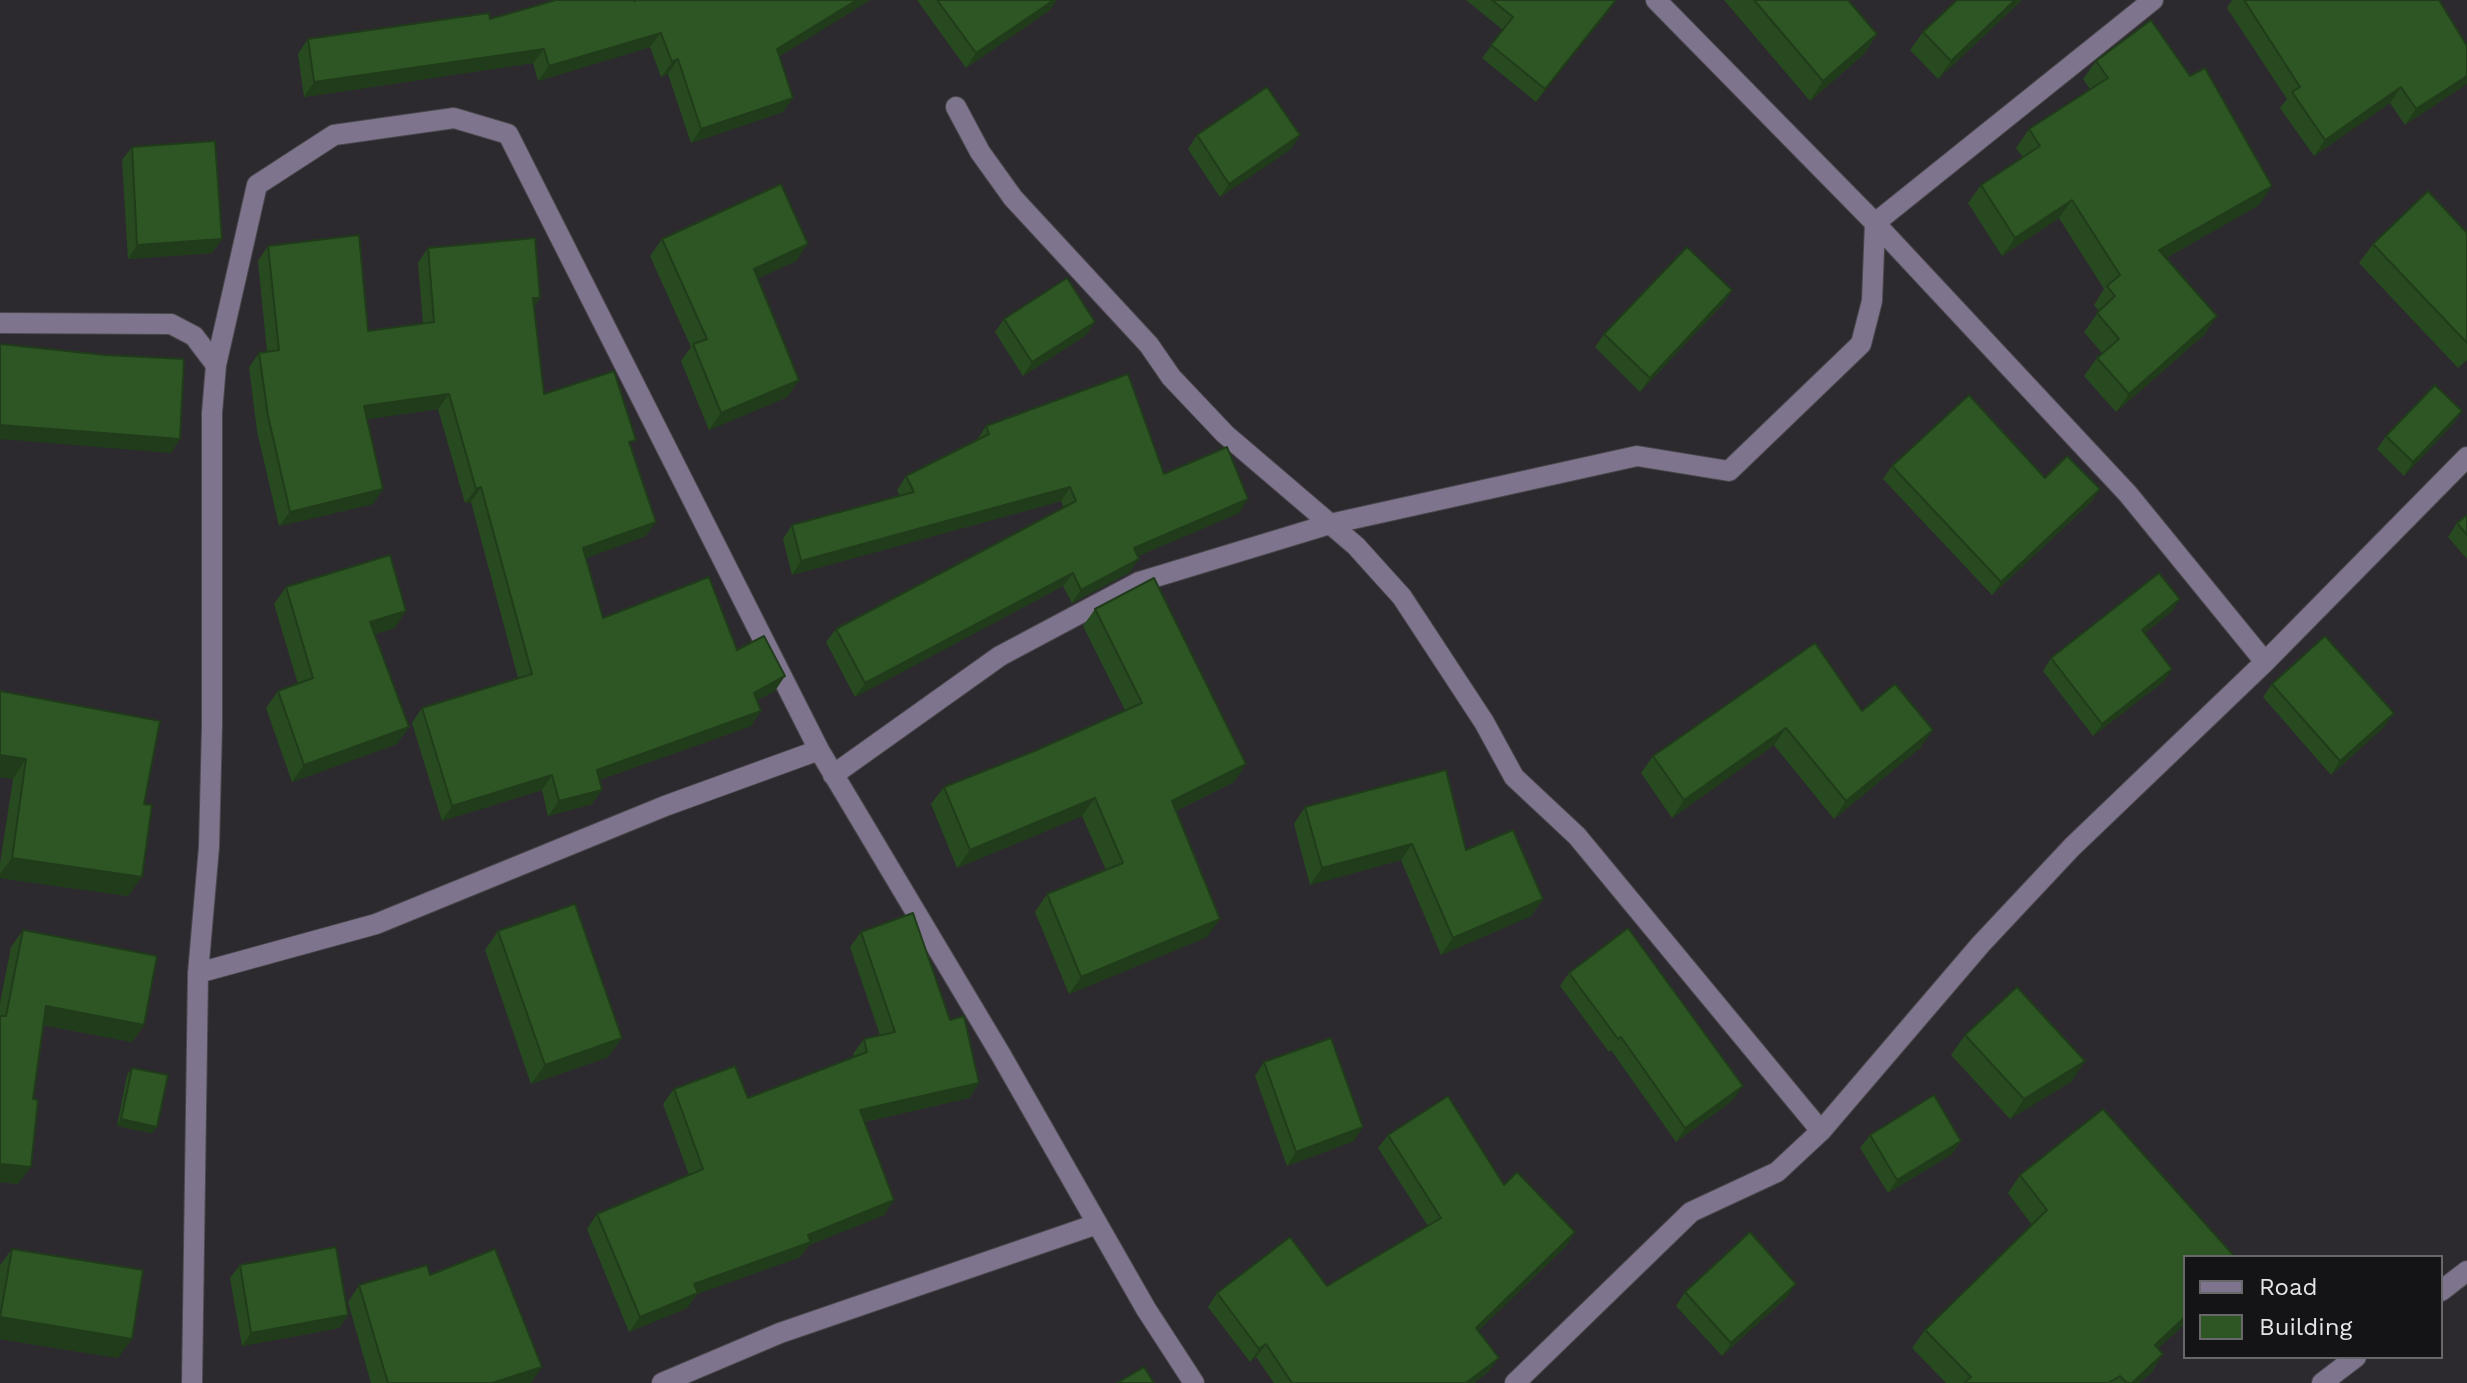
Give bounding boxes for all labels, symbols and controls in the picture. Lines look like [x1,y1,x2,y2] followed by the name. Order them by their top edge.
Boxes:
[2183,1255,2443,1359] legend
[2259,1273,2318,1301] text: Road
[2259,1313,2352,1341] text: Building

